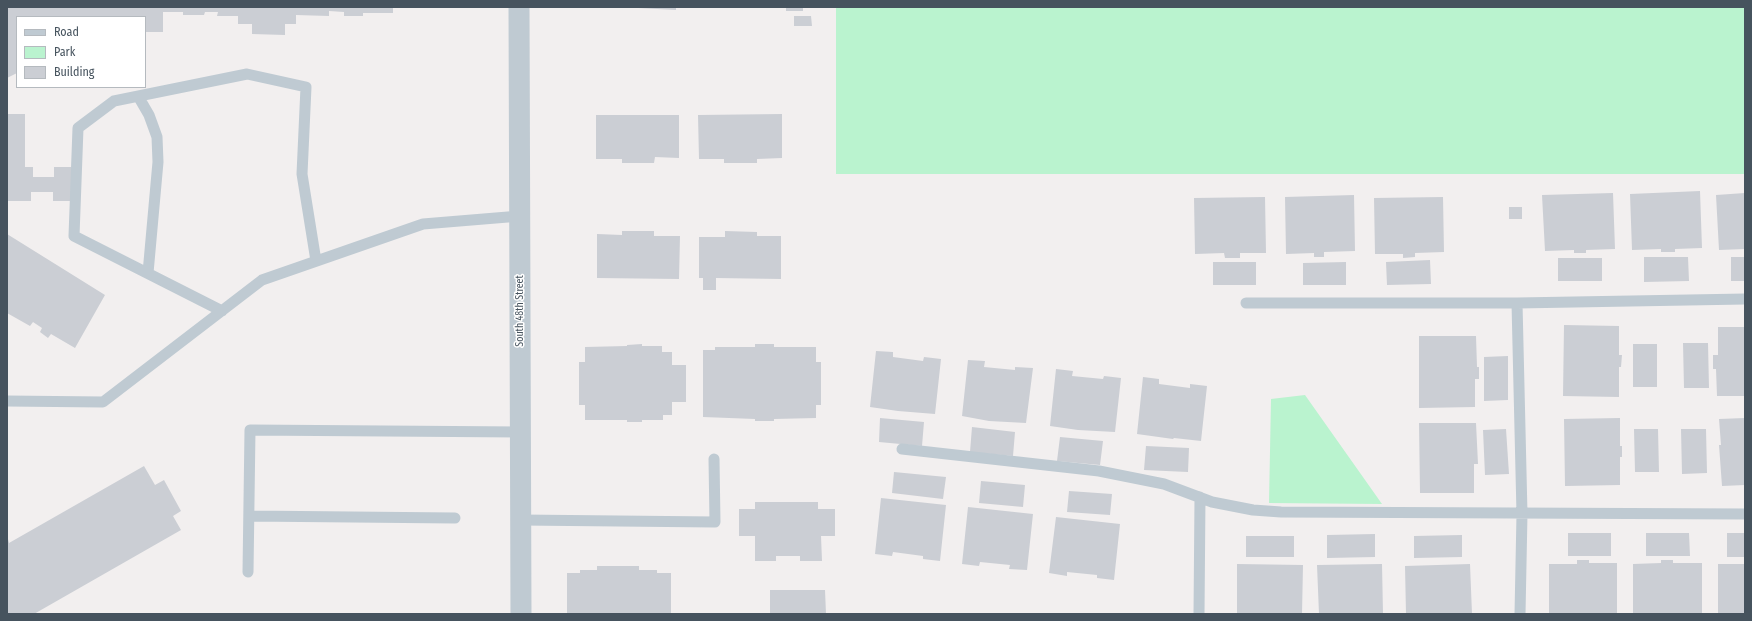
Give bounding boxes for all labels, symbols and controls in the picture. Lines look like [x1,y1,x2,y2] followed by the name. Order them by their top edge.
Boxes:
[16,16,146,88] legend
[54,25,79,39] text: Road
[54,45,75,59] text: Park
[54,65,94,79] text: Building
[514,275,526,347] street label: South 48th Street

